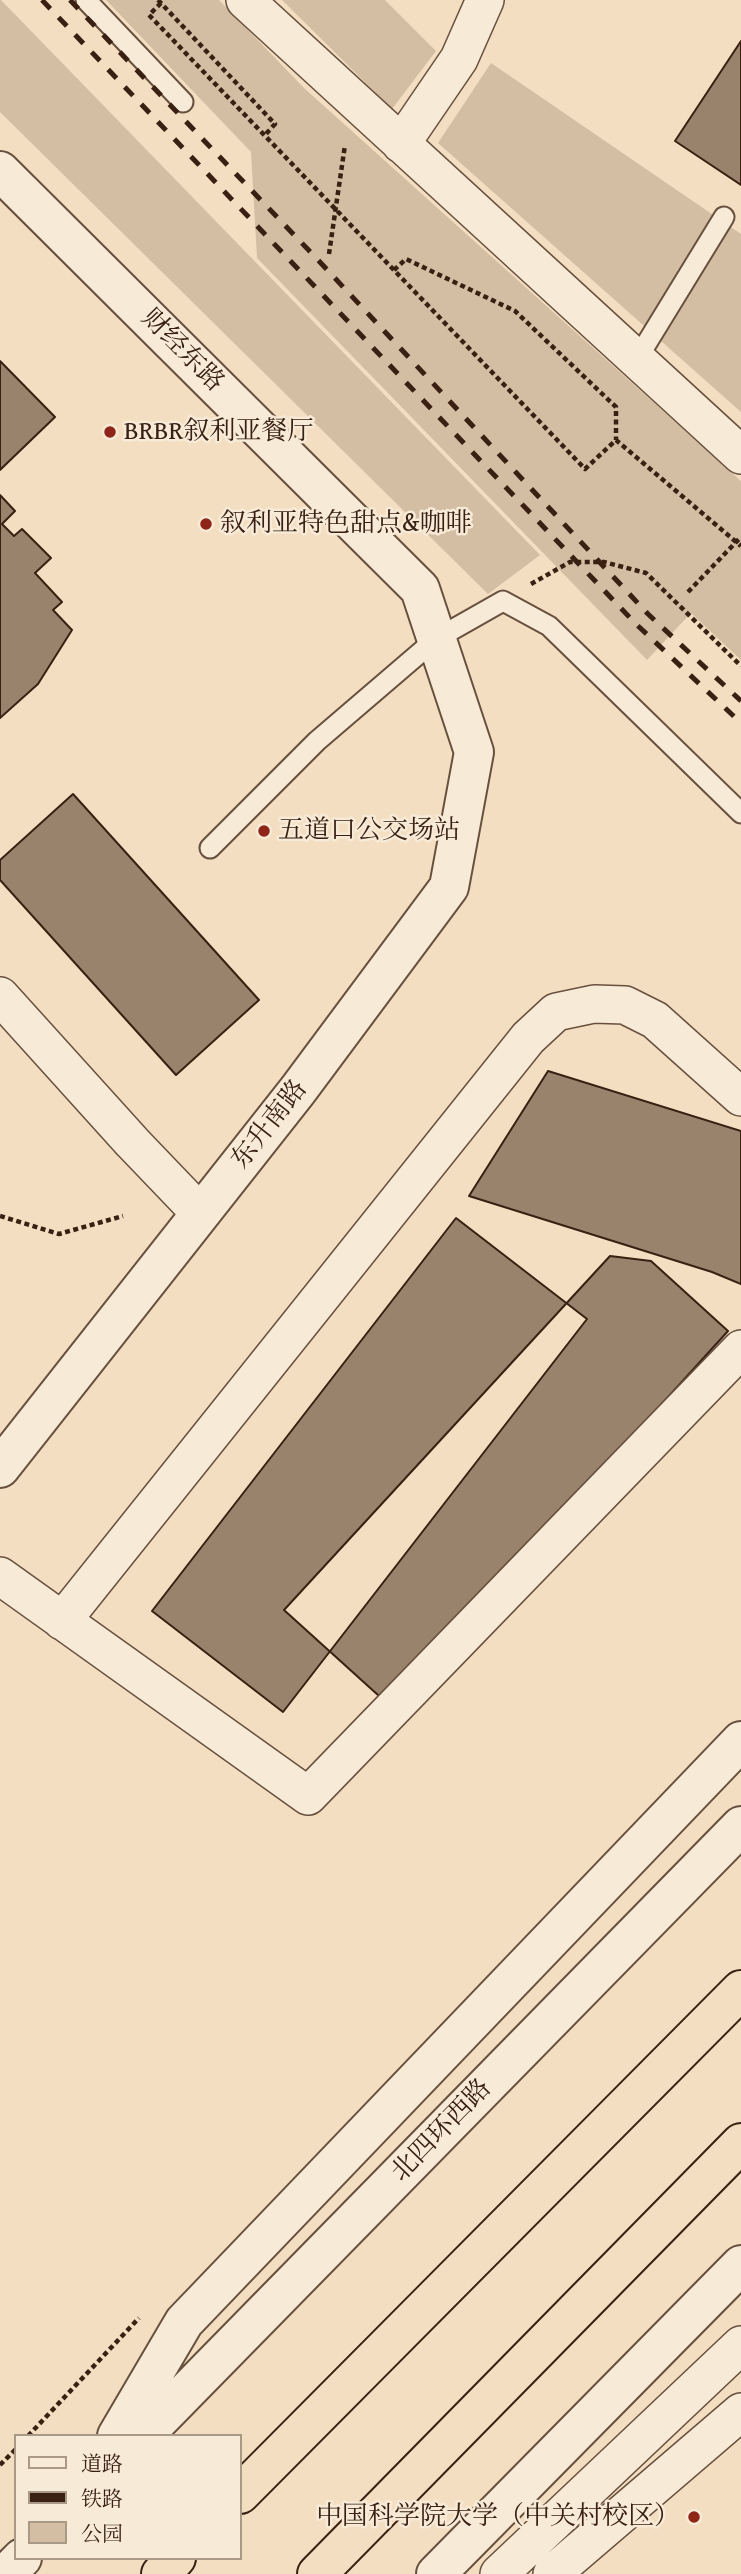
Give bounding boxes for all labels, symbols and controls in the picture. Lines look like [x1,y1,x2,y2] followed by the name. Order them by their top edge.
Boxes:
[134,303,230,399] street label: 财经东路
[124,416,313,448] place label: BRBR叙利亚餐厅
[102,424,118,440] marker: BRBR叙利亚餐厅
[220,508,472,540] place label: 叙利亚特色甜点&咖啡
[198,516,214,532] marker: 叙利亚特色甜点&咖啡
[278,815,460,847] place label: 五道口公交场站
[256,823,272,839] marker: 五道口公交场站
[226,1074,314,1176] street label: 东升南路
[386,2073,498,2189] street label: 北四环西路
[14,2434,242,2560] legend
[81,2448,123,2479] text: 道路
[81,2483,123,2514] text: 铁路
[316,2501,680,2533] place label: 中国科学院大学（中关村校区）
[686,2509,702,2525] marker: 中国科学院大学（中关村校区）
[81,2518,123,2549] text: 公园

